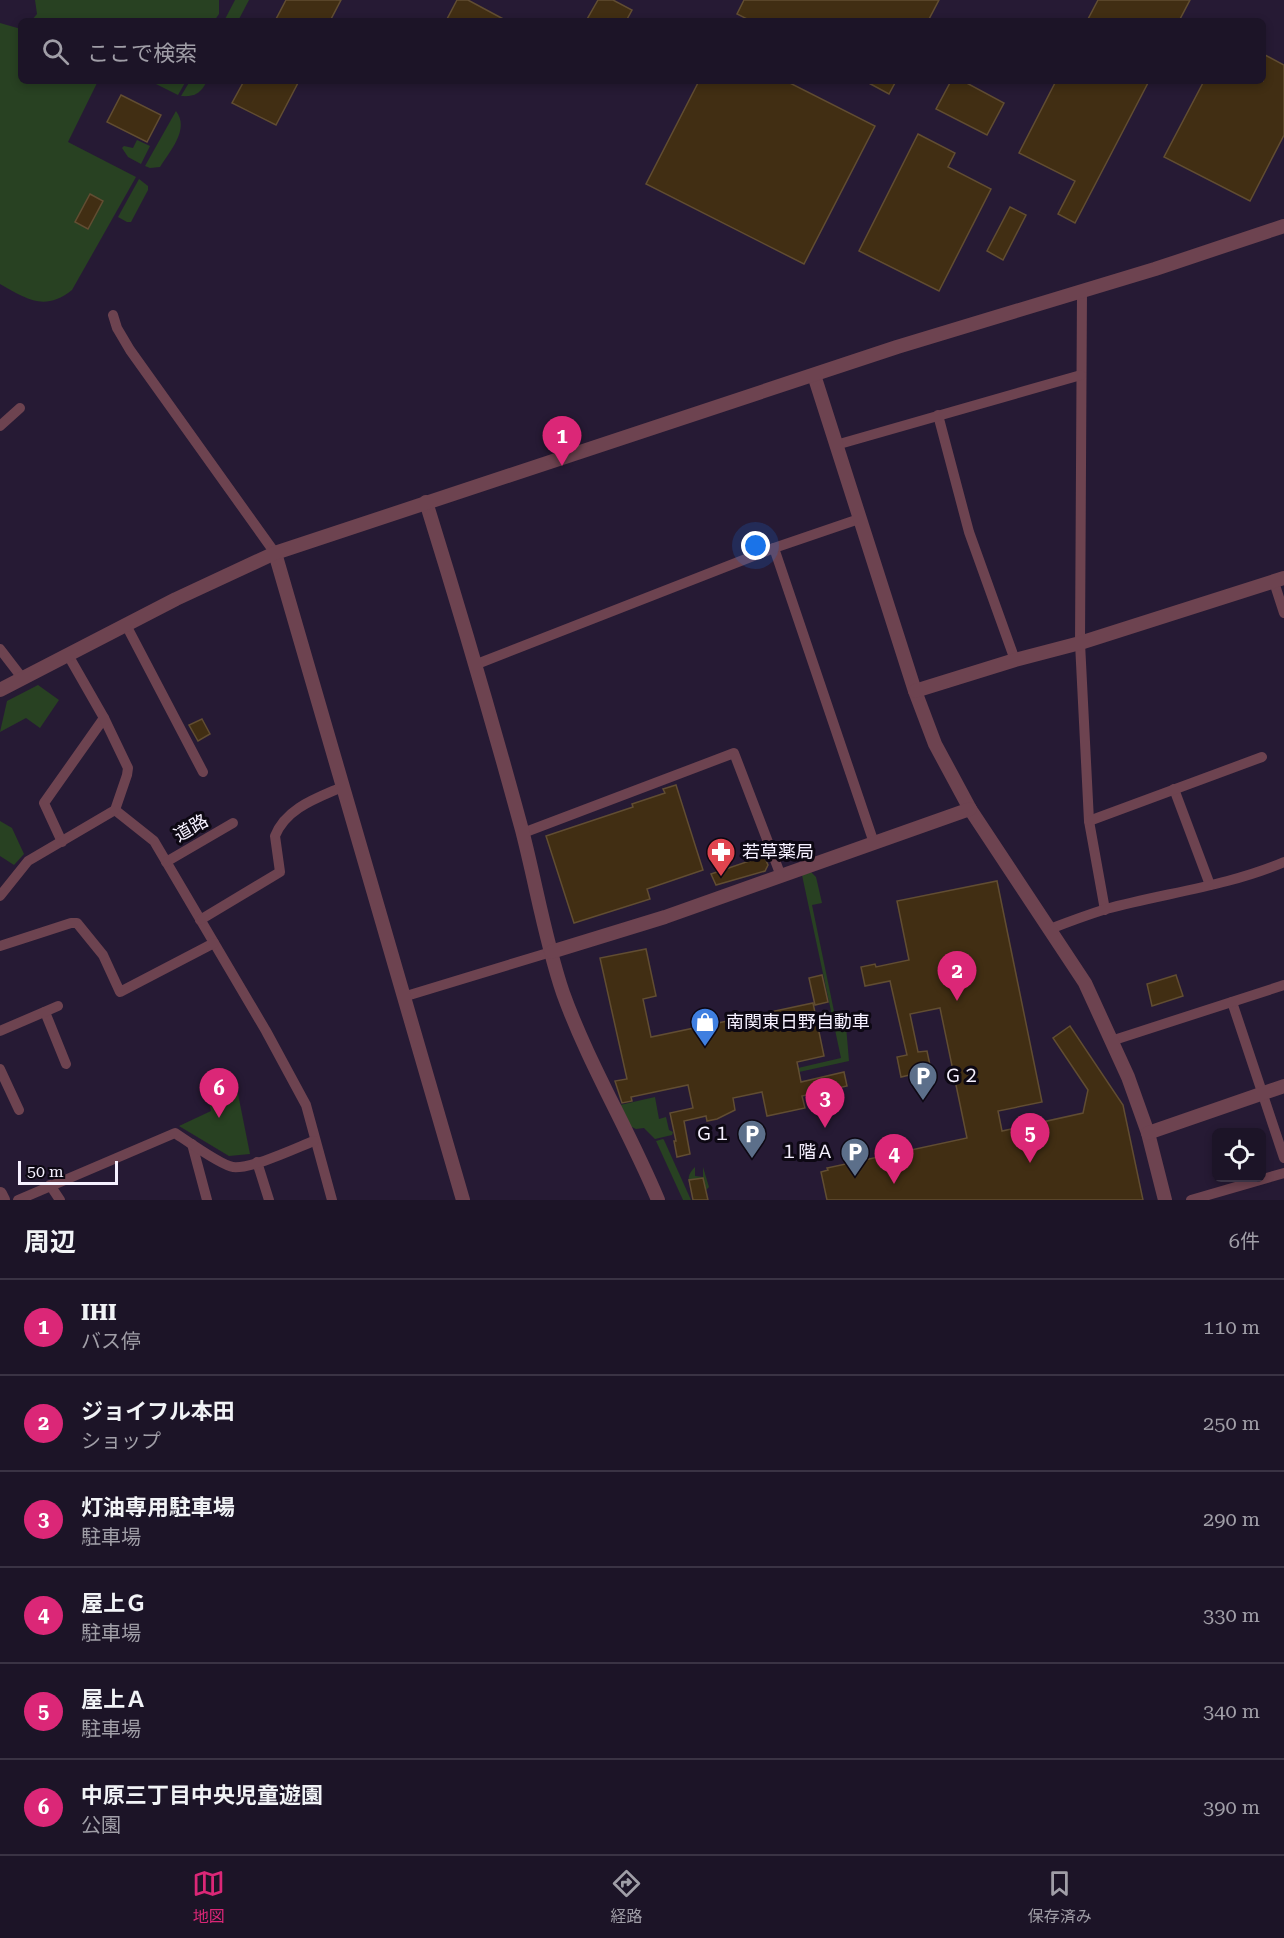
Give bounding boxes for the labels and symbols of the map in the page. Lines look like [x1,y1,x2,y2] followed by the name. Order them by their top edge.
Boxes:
[542,416,582,466] pin: 1
[741,531,770,560] your location
[170,809,212,846] street label: 道路
[705,836,737,878] pharmacy icon: 若草薬局
[742,841,814,862] place label: 若草薬局
[938,952,976,1001] pin: 2
[689,1006,721,1048] shop icon: 南関東日野自動車
[726,1011,870,1032] place label: 南関東日野自動車
[907,1060,939,1102] parking icon: Ｇ２
[944,1065,980,1086] place label: Ｇ２
[200,1068,238,1118] pin: 6
[806,1078,844,1128] pin: 3
[1010,1114,1050,1163] pin: 5
[736,1118,768,1160] parking icon: Ｇ１
[695,1123,731,1144] place label: Ｇ１
[874,1134,914,1184] pin: 4
[839,1136,871,1178] parking icon: １階Ａ
[780,1141,834,1162] place label: １階Ａ
[18,1158,118,1186] scale bar

